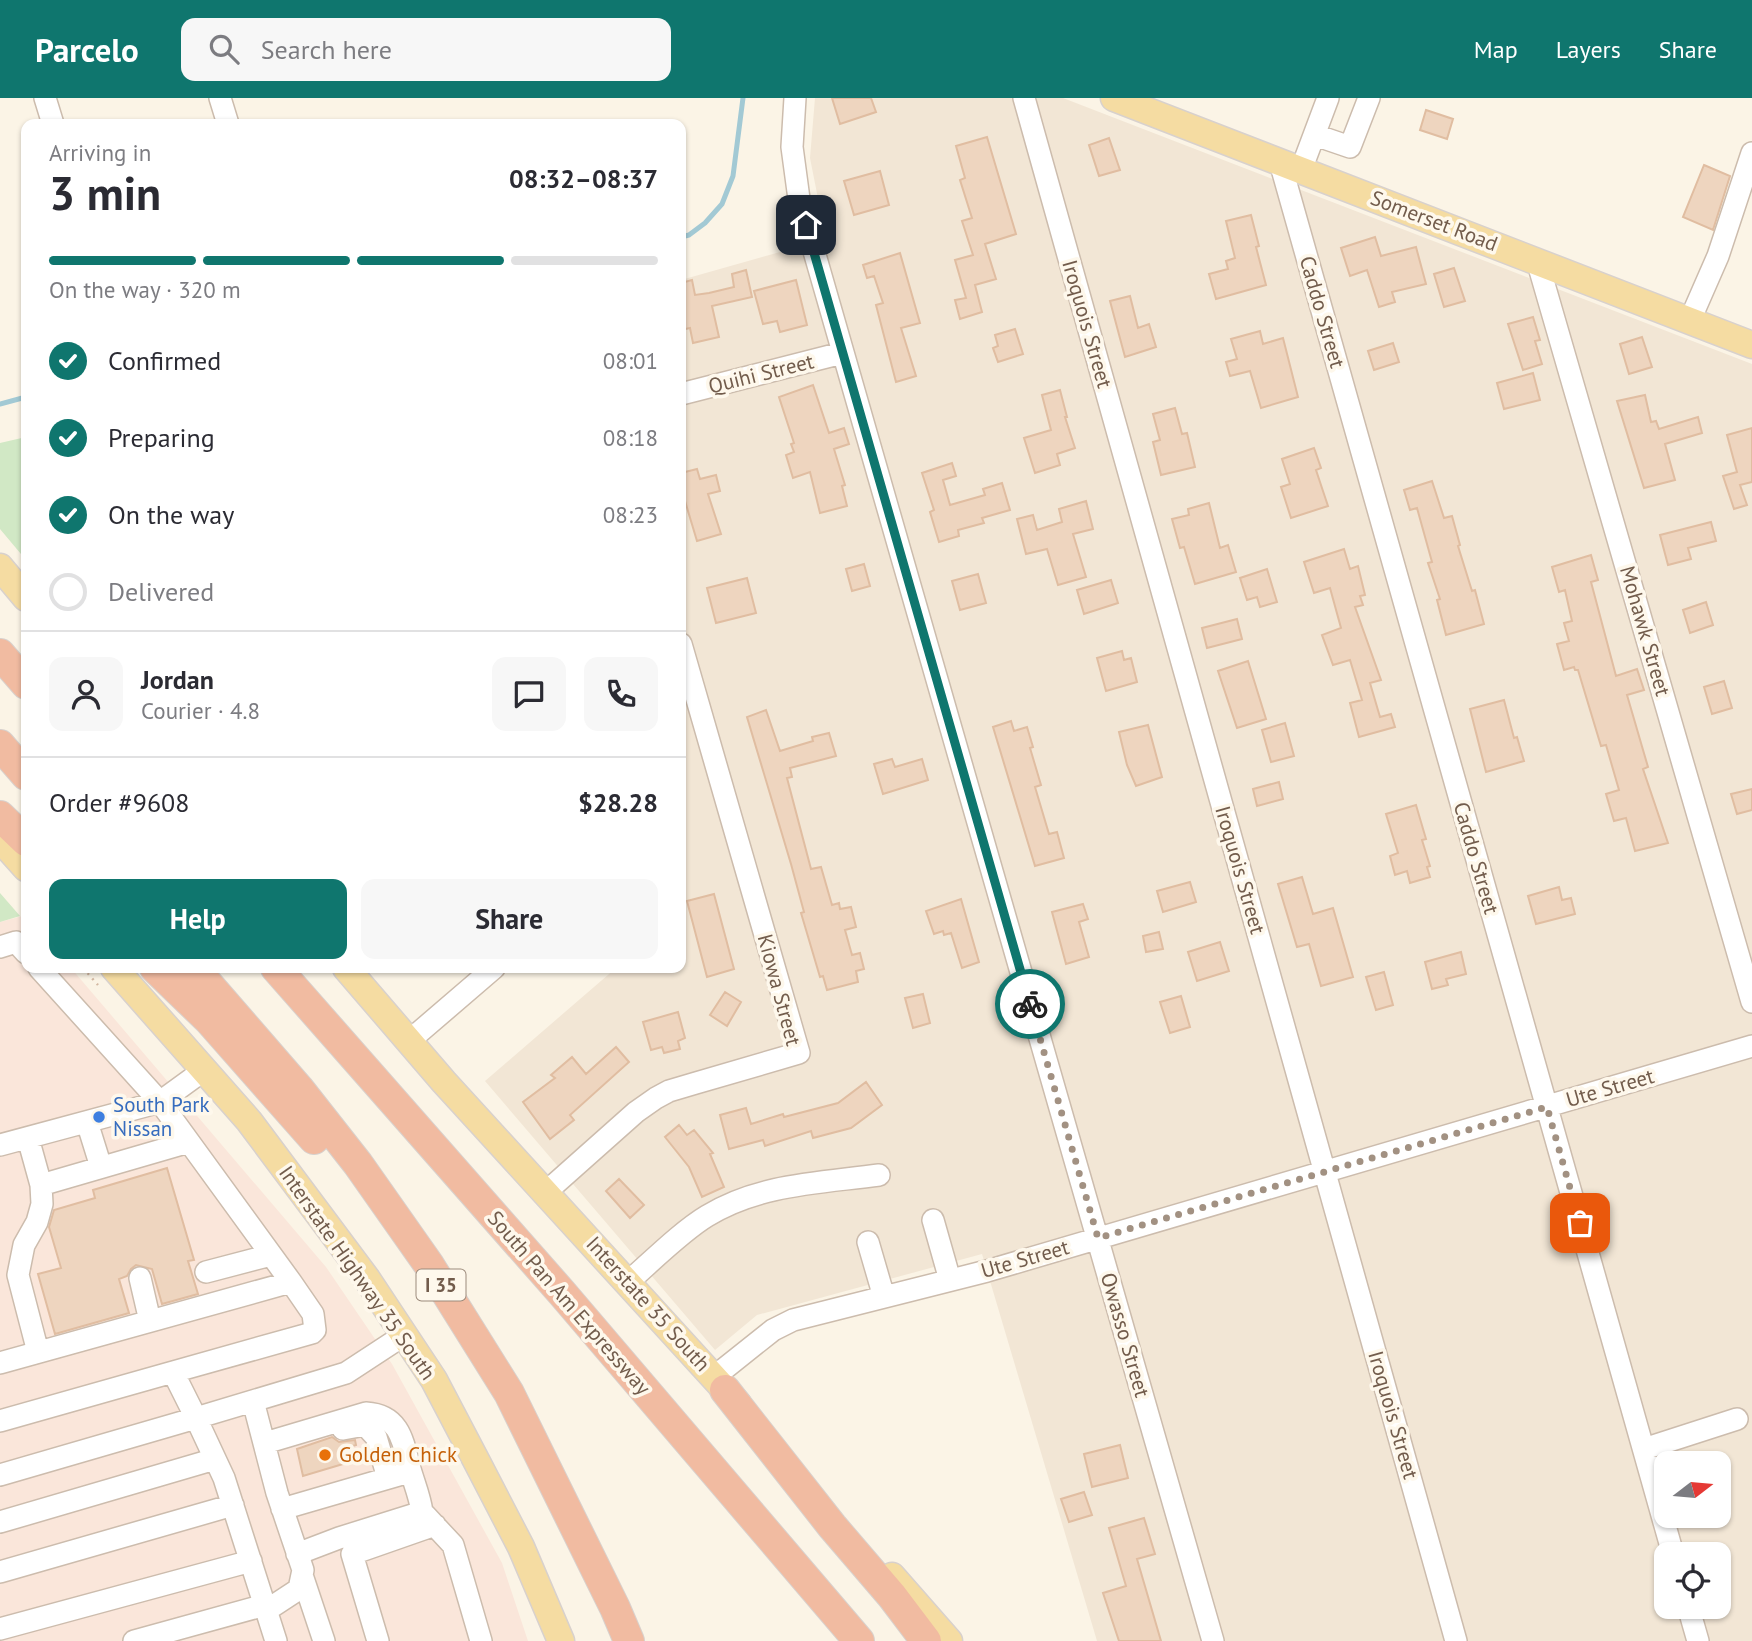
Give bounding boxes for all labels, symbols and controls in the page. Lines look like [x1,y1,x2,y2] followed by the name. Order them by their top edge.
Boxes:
[181,18,671,81] search box
[35,28,139,71] text: Parcelo
[205,30,243,68] icon: search
[261,33,392,66] text: Search here
[1474,34,1518,65] text: Map
[1556,34,1621,65] text: Layers
[1659,34,1717,65] text: Share
[49,138,151,167] text: Arriving in
[509,162,658,195] text: 08:32–08:37
[49,163,161,223] text: 3 min
[1367,184,1502,257] street label: Somerset Road
[776,195,836,255] pin
[787,206,825,244] icon: home
[1294,253,1351,371] street label: Caddo Street
[1056,257,1119,391] street label: Iroquois Street
[49,275,241,304] text: On the way · 320 m
[49,342,87,380] icon: check
[108,344,221,377] text: Confirmed
[603,346,658,375] text: 08:01
[705,347,816,400] street label: Quihi Street
[49,419,87,457] icon: check
[108,421,215,454] text: Preparing
[603,423,658,452] text: 08:18
[49,496,87,534] icon: check
[108,498,234,531] text: On the way
[603,500,658,529] text: 08:23
[1614,563,1677,699] street label: Mohawk Street
[108,575,214,608] text: Delivered
[49,657,123,731] button: person
[492,657,566,731] button: chat
[584,657,658,731] button: phone
[141,663,214,696] text: Jordan
[141,696,260,725] text: Courier · 4.8
[49,786,189,819] text: Order #9608
[578,786,658,819] text: $28.28
[1448,799,1505,917] street label: Caddo Street
[1209,803,1272,937] street label: Iroquois Street
[49,879,347,959] button: Help
[361,879,658,959] button: Share
[752,931,807,1049] street label: Kiowa Street
[995,969,1065,1039] courier
[1011,985,1049,1023] icon: bike
[1563,1062,1657,1113] street label: Ute Street
[113,1091,210,1142] place label: South Park Nissan
[91,1109,107,1125] marker: South Park Nissan
[273,1160,442,1385] street label: Interstate Highway 35 South
[1550,1193,1610,1253] pin
[1561,1204,1599,1242] icon: bag
[482,1205,657,1400] street label: South Pan Am Expressway
[581,1230,716,1377] street label: Interstate 35 South
[978,1233,1072,1284] street label: Ute Street
[1095,1269,1156,1400] street label: Owasso Street
[416,1270,466,1301] road number: I 35
[1362,1348,1425,1482] street label: Iroquois Street
[339,1441,457,1468] place label: Golden Chick
[317,1447,333,1463] marker: Golden Chick
[1654,1451,1731,1528] north arrow
[1654,1451,1731,1619] map controls
[1654,1542,1731,1619] button: locate

